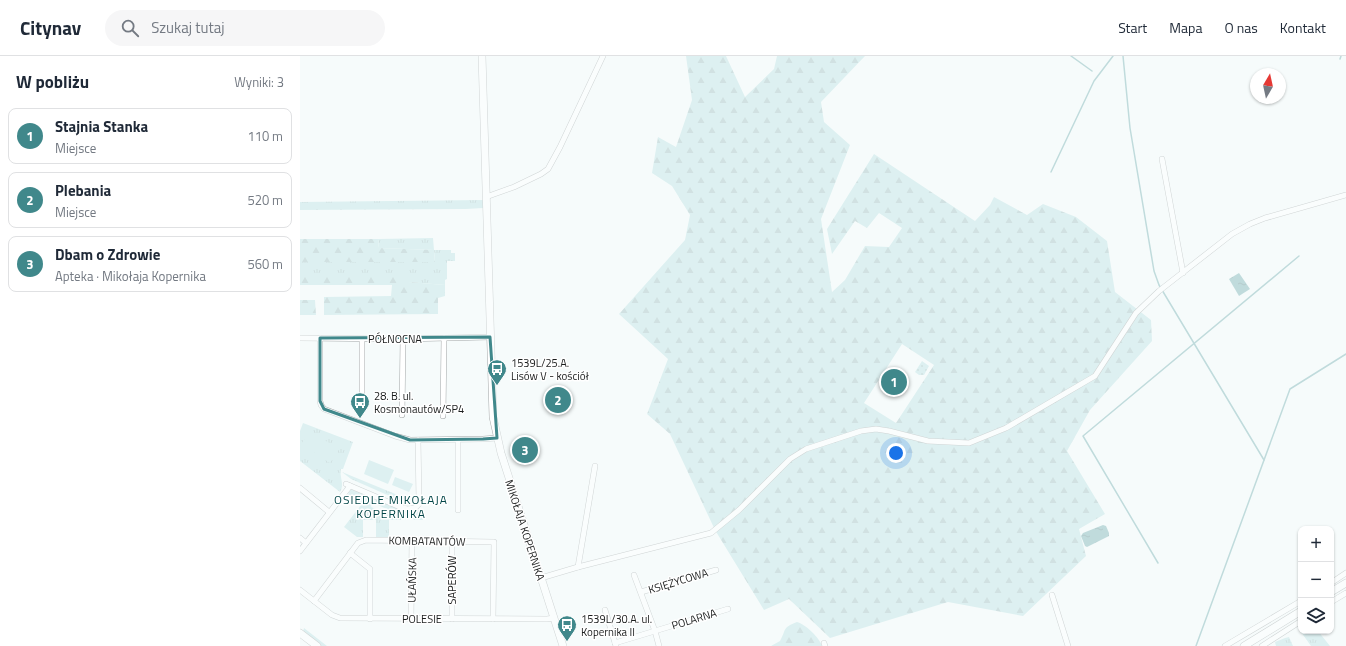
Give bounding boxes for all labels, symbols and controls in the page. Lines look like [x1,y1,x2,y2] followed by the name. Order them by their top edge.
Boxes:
[105,10,385,46] search box
[20,13,81,42] text: Citynav
[151,16,225,39] text: Szukaj tutaj
[119,17,141,39] icon: search
[1118,17,1147,38] text: Start
[1169,17,1202,38] text: Mapa
[1224,17,1258,38] text: O nas
[1280,17,1326,38] text: Kontakt
[1250,68,1286,104] north arrow
[16,69,89,95] text: W pobliżu
[234,72,284,92] text: Wyniki: 3
[55,115,148,138] text: Stajnia Stanka
[26,126,34,146] text: 1
[247,126,283,146] text: 110 m
[55,138,96,158] text: Miejsce
[55,179,111,202] text: Plebania
[26,190,34,210] text: 2
[247,190,283,210] text: 520 m
[55,202,96,222] text: Miejsce
[55,243,160,266] text: Dbam o Zdrowie
[26,254,34,274] text: 3
[247,254,283,274] text: 560 m
[55,266,206,286] text: Apteka · Mikołaja Kopernika
[368,331,422,347] street label: PÓŁNOCNA
[511,355,589,384] place label: 1539L/25.A. Lisów V - kościół
[486,358,508,386] bus stop icon: 1539L/25.A. Lisów V - kościół
[881,367,907,397] pin: 1
[545,385,571,415] pin: 2
[374,388,464,417] place label: 28. B. ul. Kosmonautów/SP4
[349,391,371,419] bus stop icon: 28. B. ul. Kosmonautów/SP4
[512,435,538,465] pin: 3
[886,443,906,463] your location
[501,478,549,583] street label: MIKOŁAJA KOPERNIKA
[334,490,448,523] district label: OSIEDLE MIKOŁAJA KOPERNIKA
[1298,526,1334,634] map controls
[1298,526,1334,562] button: +
[388,532,466,550] street label: KOMBATANTÓW
[444,555,460,604] street label: SAPERÓW
[404,557,420,603] street label: UŁAŃSKA
[1298,562,1334,598] button: −
[646,564,710,598] street label: KSIĘŻYCOWA
[1298,598,1334,634] button: layers
[669,604,719,633] street label: POLARNA
[402,611,442,627] street label: POLESIE
[581,611,652,640] place label: 1539L/30.A. ul. Kopernika II
[556,614,578,642] bus stop icon: 1539L/30.A. ul. Kopernika II

